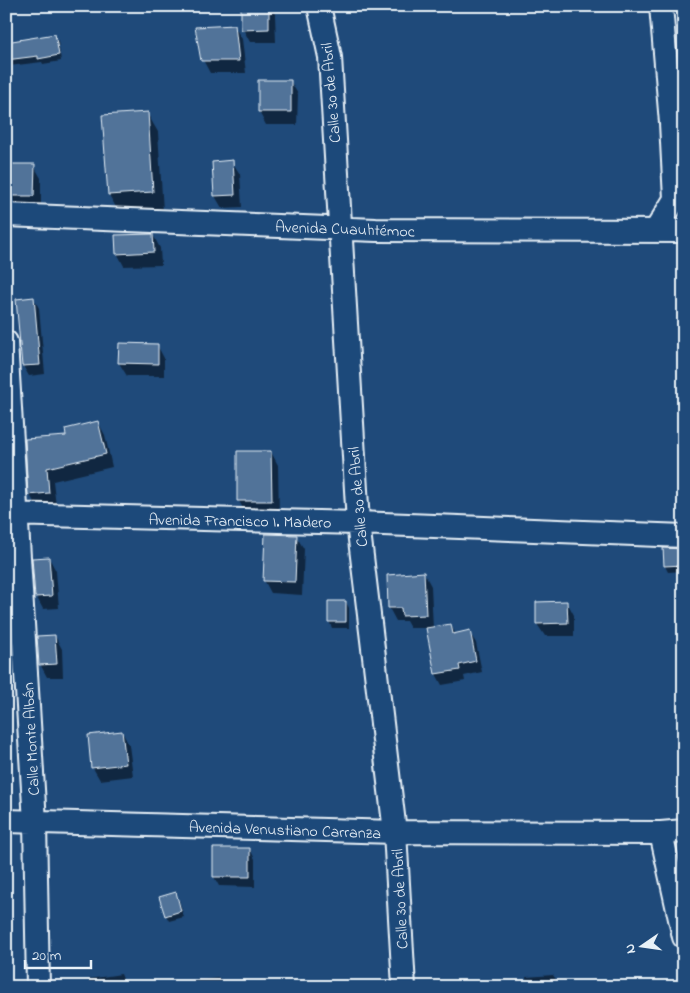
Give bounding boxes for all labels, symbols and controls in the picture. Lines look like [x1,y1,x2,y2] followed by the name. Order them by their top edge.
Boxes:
[316,41,348,144] street label: Calle 30 de Abril
[275,216,416,244] street label: Avenida Cuauhtémoc
[343,445,375,548] street label: Calle 30 de Abril
[148,508,332,536] street label: Avenida Francisco I. Madero
[17,682,47,796] street label: Calle Monte Albán
[188,816,381,846] street label: Avenida Venustiano Carranza
[386,848,416,950] street label: Calle 30 de Abril
[618,920,668,970] north arrow
[25,938,91,970] scale bar
[620,942,642,956] text: N
[32,945,62,967] text: 20 m

